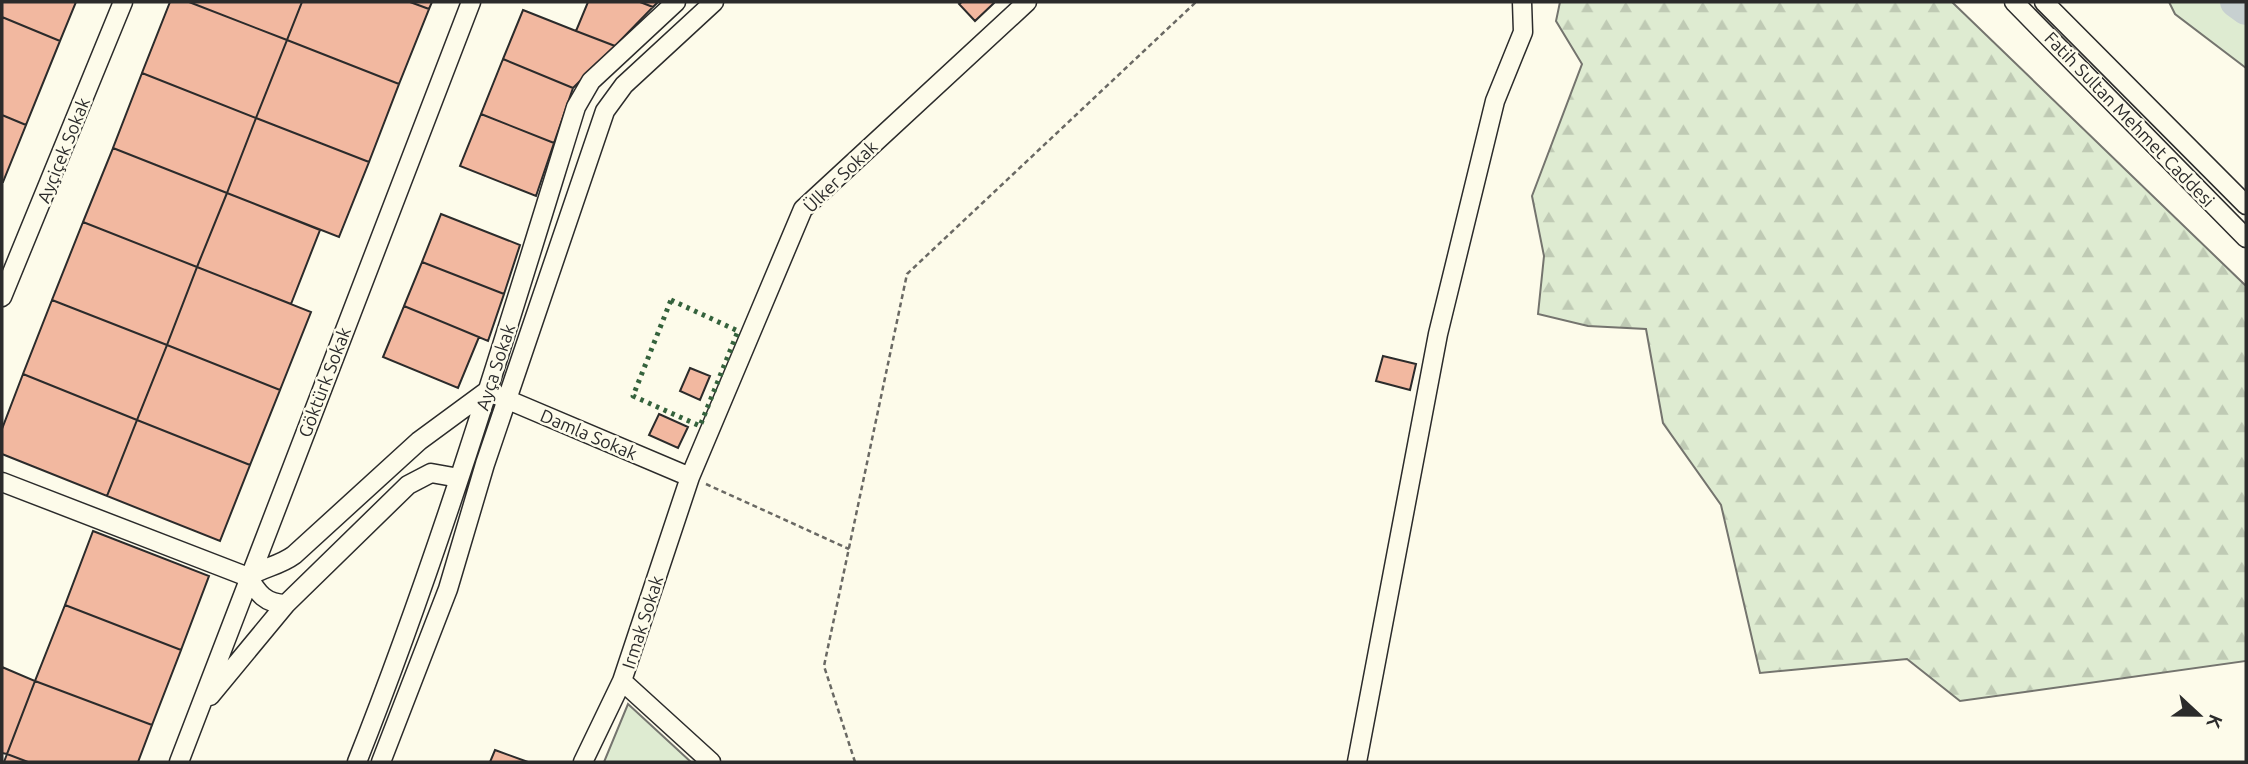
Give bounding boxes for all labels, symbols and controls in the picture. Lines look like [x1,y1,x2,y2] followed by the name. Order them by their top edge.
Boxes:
[2041,28,2219,210] street label: Fatih Sultan Mehmet Caddesi
[33,94,93,206] street label: Ayçiçek Sokak
[799,136,881,216] street label: Ülker Sokak
[472,321,518,413] street label: Ayça Sokak
[294,324,354,440] street label: Göktürk Sokak
[538,405,640,463] street label: Damla Sokak
[618,573,666,671] street label: Irmak Sokak
[2164,680,2234,750] north arrow
[2202,711,2227,732] text: K

